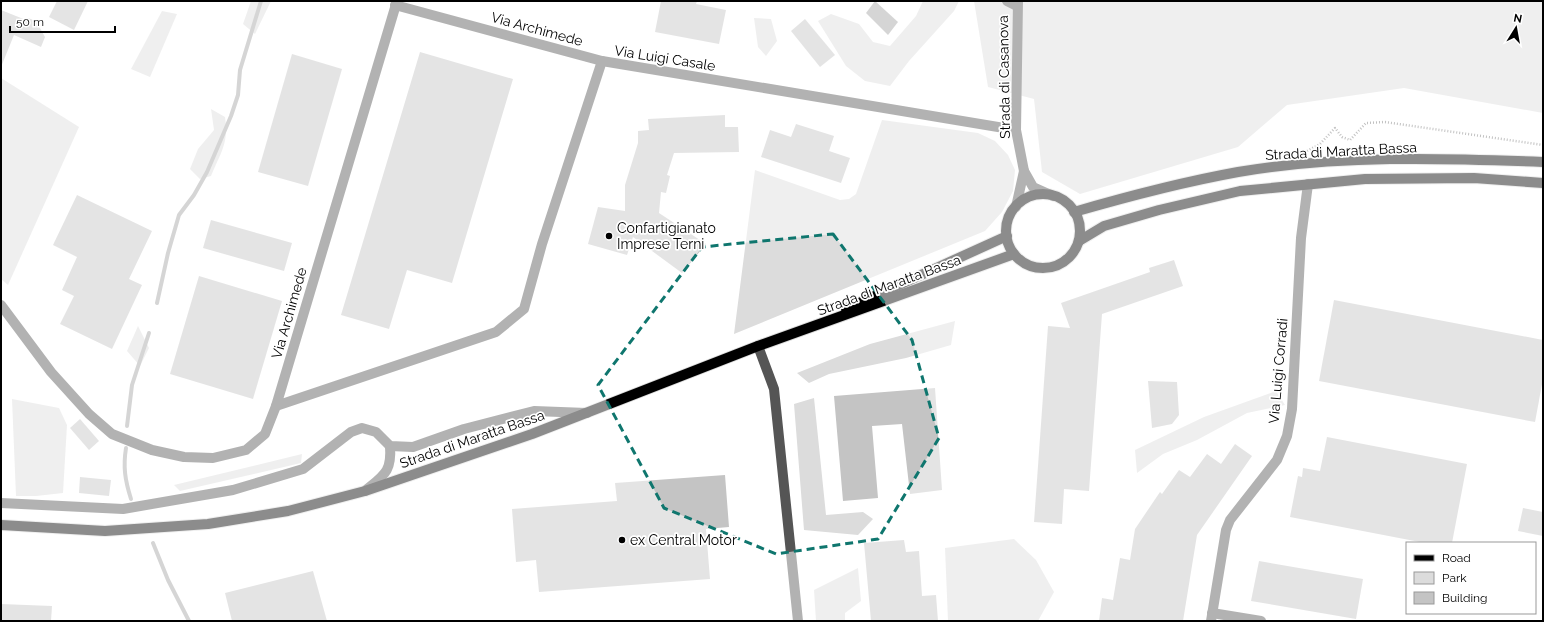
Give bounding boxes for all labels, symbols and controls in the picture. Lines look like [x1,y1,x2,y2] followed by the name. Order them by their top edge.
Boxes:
[10,8,115,34] scale bar
[1496,8,1536,48] north arrow
[489,9,585,49] street label: Via Archimede
[1512,11,1523,26] text: N
[16,15,44,29] text: 50 m
[995,15,1013,139] street label: Strada di Casanova
[613,42,717,74] street label: Via Luigi Casale
[1265,139,1417,163] street label: Strada di Maratta Bassa
[617,220,716,252] place label: Confartigianato Imprese Terni
[604,231,614,241] marker: Confartigianato Imprese Terni
[815,252,963,318] street label: Strada di Maratta Bassa
[268,265,310,361] street label: Via Archimede
[1265,318,1291,424] street label: Via Luigi Corradi
[398,407,546,471] street label: Strada di Maratta Bassa
[630,532,737,548] place label: ex Central Motor
[617,535,627,545] marker: ex Central Motor
[1406,542,1536,614] legend
[1442,551,1471,565] text: Road
[1442,571,1467,585] text: Park
[1442,591,1488,605] text: Building

